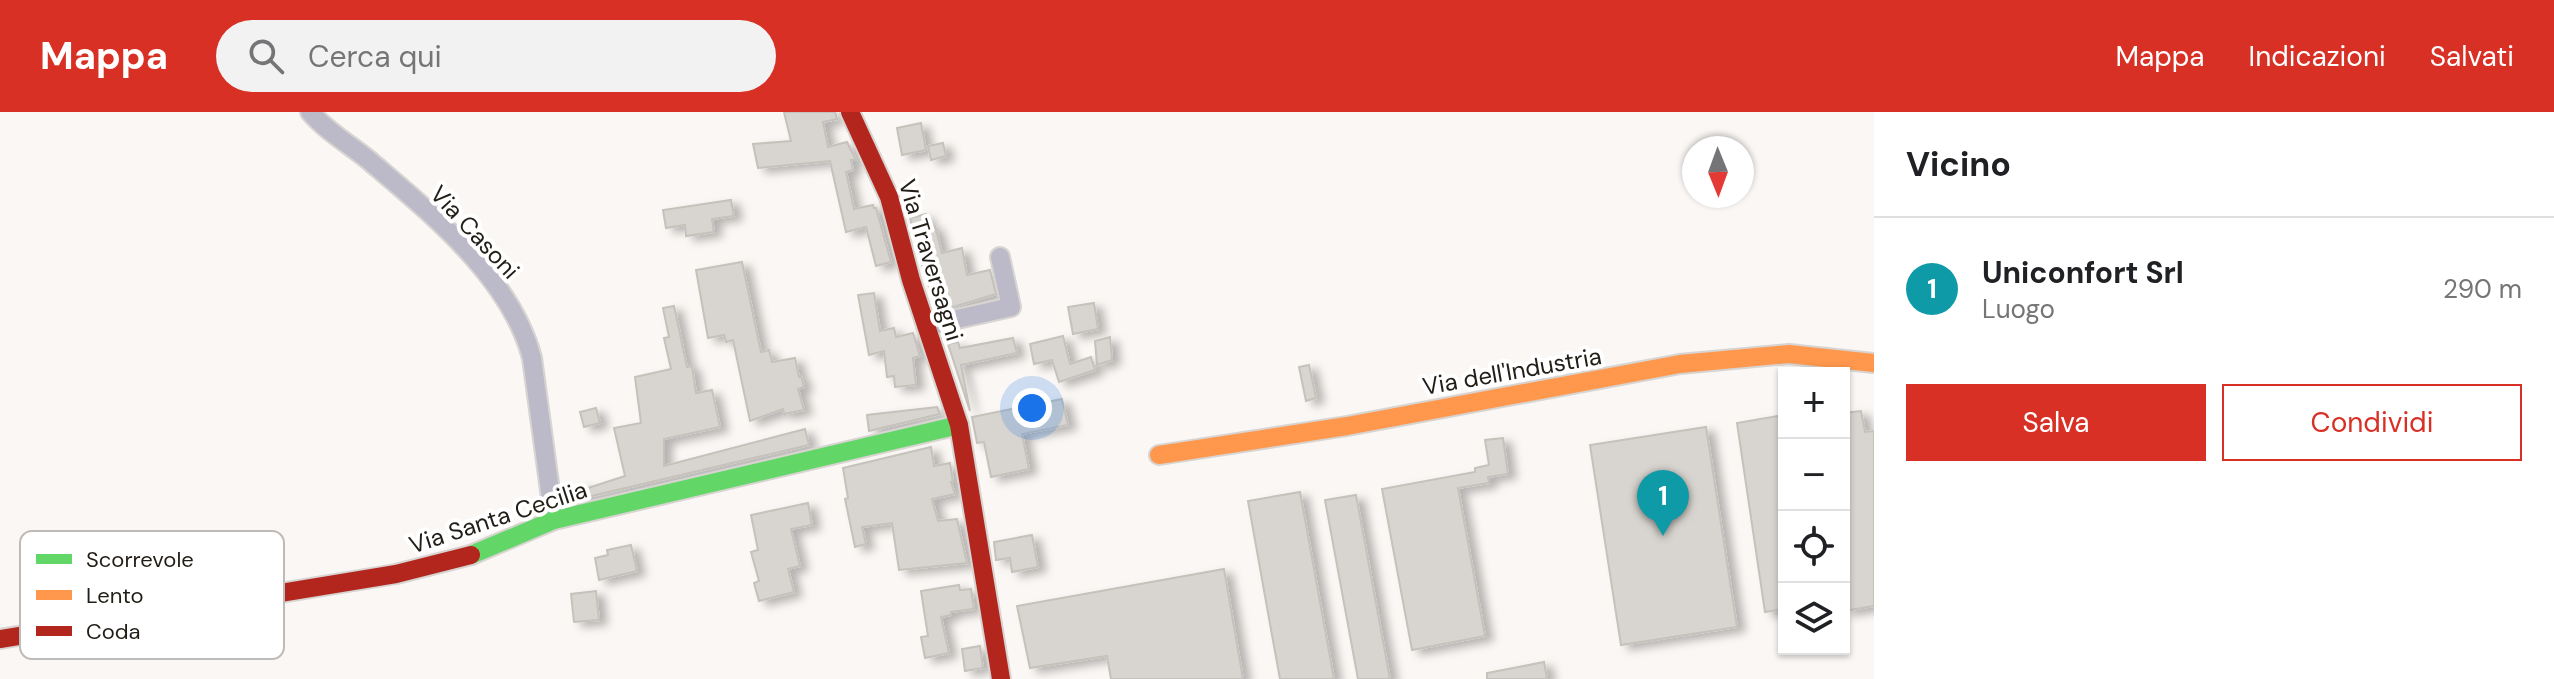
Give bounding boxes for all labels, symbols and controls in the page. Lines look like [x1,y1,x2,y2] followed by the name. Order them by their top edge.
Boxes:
[216,20,776,92] search box
[40,31,168,81] text: Mappa
[244,34,288,78] icon: search
[308,37,442,76] text: Cerca qui
[2116,38,2205,75] text: Mappa
[2249,38,2386,75] text: Indicazioni
[2430,38,2514,75] text: Salvati
[1682,136,1754,208] north arrow
[1906,142,2011,187] text: Vicino
[892,175,970,345] street label: Via Traversagni
[424,179,526,285] street label: Via Casoni
[1982,253,2184,292] text: Uniconfort Srl
[1927,272,1937,306] text: 1
[2443,272,2522,306] text: 290 m
[1982,292,2055,326] text: Luogo
[1420,340,1604,402] street label: Via dell'Industria
[1778,367,1850,655] map controls
[1778,367,1850,439] button: +
[1906,384,2206,461] button: Salva
[2222,384,2522,461] button: Condividi
[1012,388,1052,428] your location
[1778,439,1850,511] button: −
[1637,470,1689,536] pin: 1
[405,474,591,560] street label: Via Santa Cecilia
[1778,511,1850,583] button: locate
[20,531,284,659] legend
[86,545,194,574] text: Scorrevole
[86,581,144,610] text: Lento
[1778,583,1850,655] button: layers
[86,617,141,646] text: Coda

